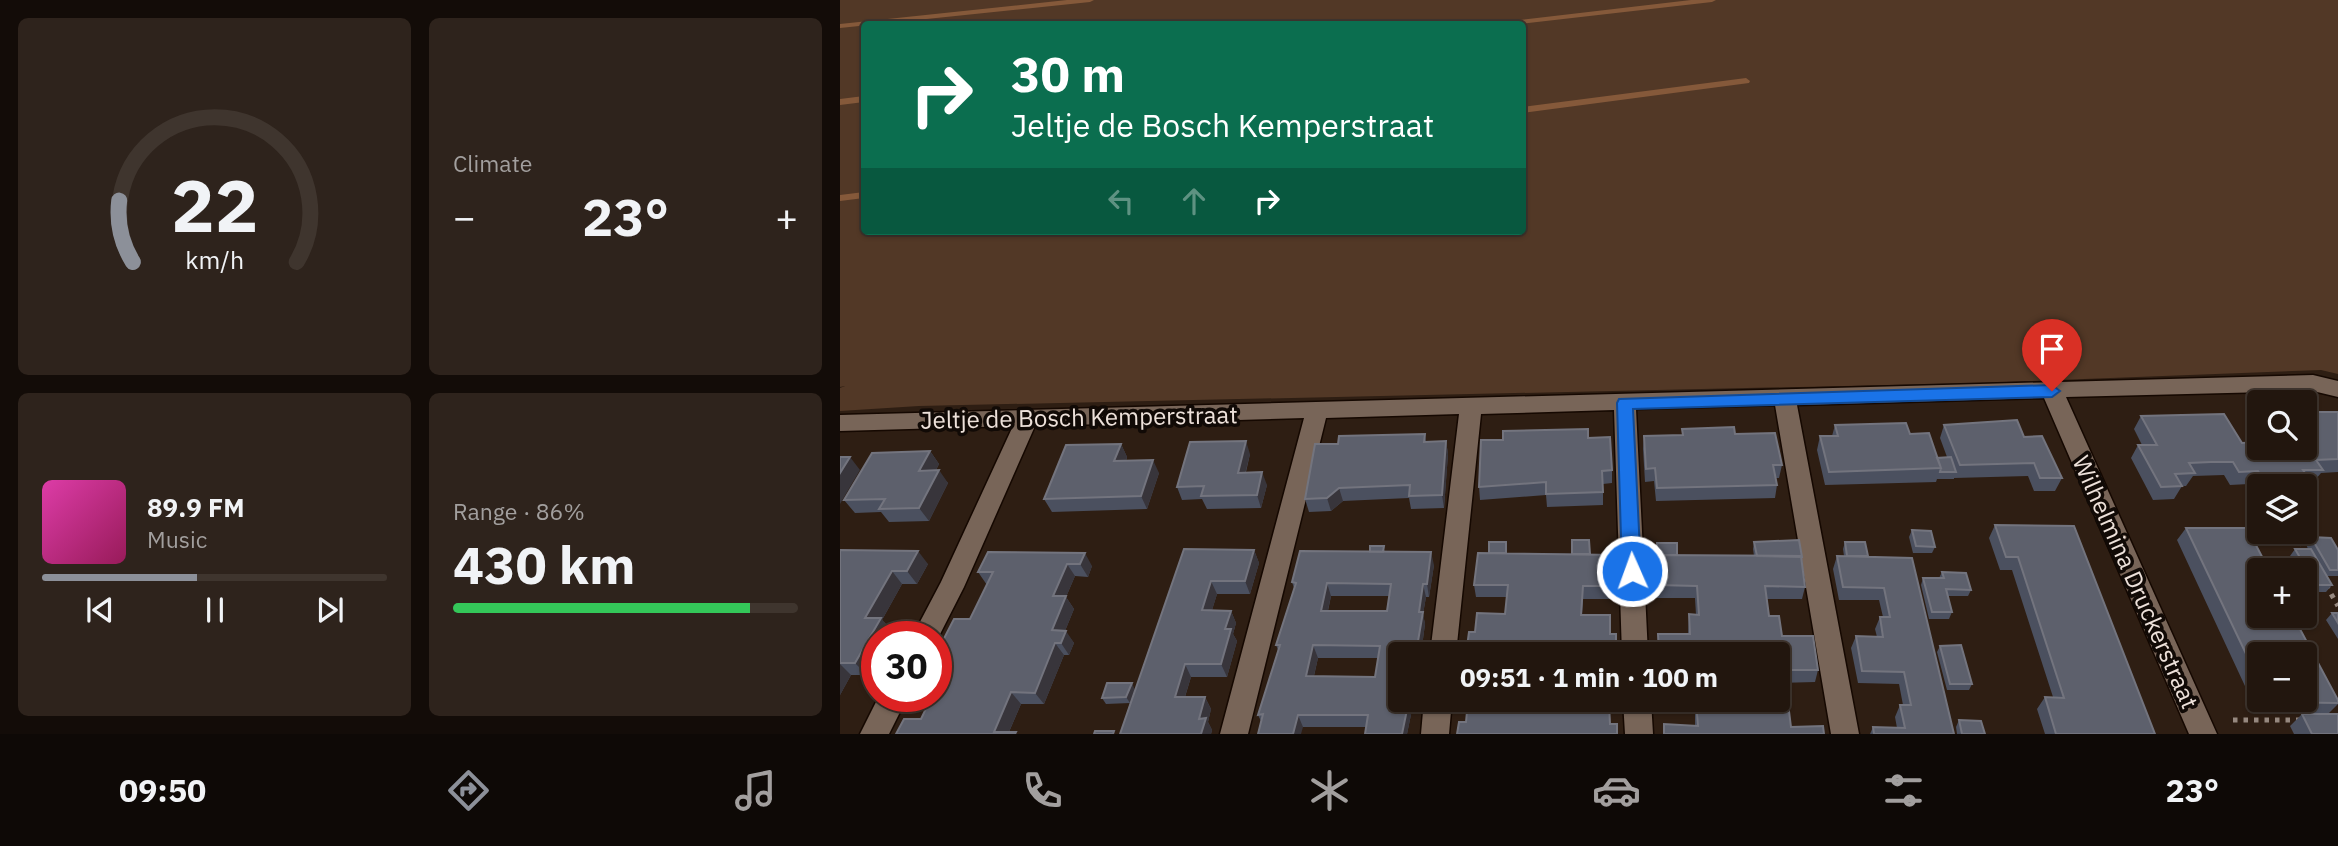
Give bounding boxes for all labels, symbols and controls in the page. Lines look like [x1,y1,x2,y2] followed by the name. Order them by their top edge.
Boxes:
[1011,42,1125,105] text: 30 m
[896,49,987,140] icon: right
[1011,104,1434,146] text: Jeltje de Bosch Kemperstraat
[453,148,532,178] text: Climate
[171,158,258,253] text: 22
[1102,182,1140,220] icon: left
[1175,182,1213,220] icon: ahead
[1248,182,1286,220] icon: right
[582,183,669,250] text: 23°
[453,192,476,241] text: −
[775,192,798,241] text: +
[185,243,244,276] text: km/h
[2022,319,2082,391] pin
[2033,330,2071,368] icon: arrive
[2247,390,2317,712] map controls
[2247,390,2317,460] button: search
[920,398,1238,436] street label: Jeltje de Bosch Kemperstraat
[2066,450,2206,714] street label: Wilhelmina Druckerstraat
[2247,474,2317,544] button: layers
[147,490,245,524] text: 89.9 FM
[453,496,585,526] text: Range · 86%
[147,524,207,554] text: Music
[453,531,635,598] text: 430 km
[1595,534,1669,608] position arrow
[2247,558,2317,628] button: +
[81,591,119,629] icon: previous
[196,591,234,629] icon: pause
[311,591,349,629] icon: next
[861,621,952,712] speed limit sign: 30
[2247,642,2317,712] button: −
[1460,660,1718,694] text: 09:51 · 1 min · 100 m
[444,766,493,815] icon: directions
[731,766,780,815] icon: music
[1018,766,1067,815] icon: phone
[1305,766,1354,815] icon: climate
[1592,766,1641,815] icon: car
[1879,766,1928,815] icon: filters
[119,769,206,811] text: 09:50
[2166,769,2219,811] text: 23°

